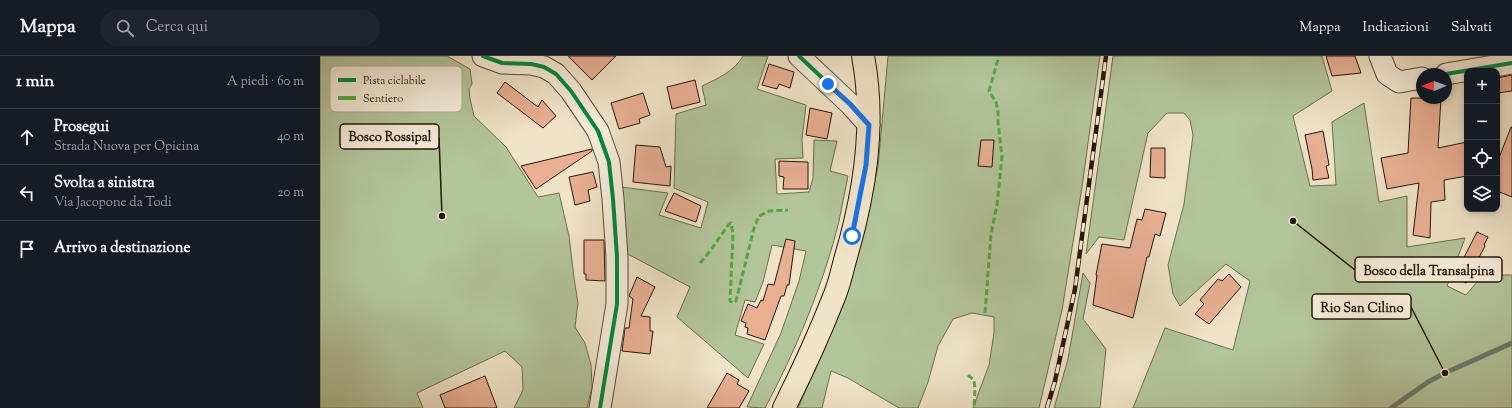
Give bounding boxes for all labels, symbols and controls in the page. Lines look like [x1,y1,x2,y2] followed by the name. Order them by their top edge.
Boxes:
[100,10,380,46] search box
[20,14,76,41] text: Mappa
[114,17,136,39] icon: search
[146,17,208,38] text: Cerca qui
[1300,18,1341,38] text: Mappa
[1363,18,1429,38] text: Indicazioni
[1451,18,1492,38] text: Salvati
[330,66,462,112] legend
[1416,68,1452,104] north arrow
[1464,68,1500,212] map controls
[1464,68,1500,104] button: +
[16,70,54,94] text: 1 min
[227,73,304,91] text: A piedi · 60 m
[363,73,426,89] text: Pista ciclabile
[819,75,837,93] route end
[363,91,403,107] text: Sentiero
[1464,104,1500,140] button: −
[54,117,109,138] text: Prosegui
[340,124,439,149] callout: Bosco Rossipal
[16,126,38,148] icon: ahead
[277,128,304,146] text: 40 m
[349,129,432,147] text: Bosco Rossipal
[54,138,199,156] text: Strada Nuova per Opicina
[1464,140,1500,176] button: locate
[54,173,155,194] text: Svolta a sinistra
[1464,176,1500,212] button: layers
[16,182,38,204] icon: left
[278,184,304,202] text: 20 m
[54,194,172,212] text: Via Jacopone da Todi
[843,227,861,245] route start
[16,238,38,260] icon: arrive
[54,238,190,259] text: Arrivo a destinazione
[1355,257,1502,282] callout: Bosco della Transalpina
[1363,263,1495,281] text: Bosco della Transalpina
[1312,294,1411,319] callout: Rio San Cilino
[1320,300,1404,318] text: Rio San Cilino

